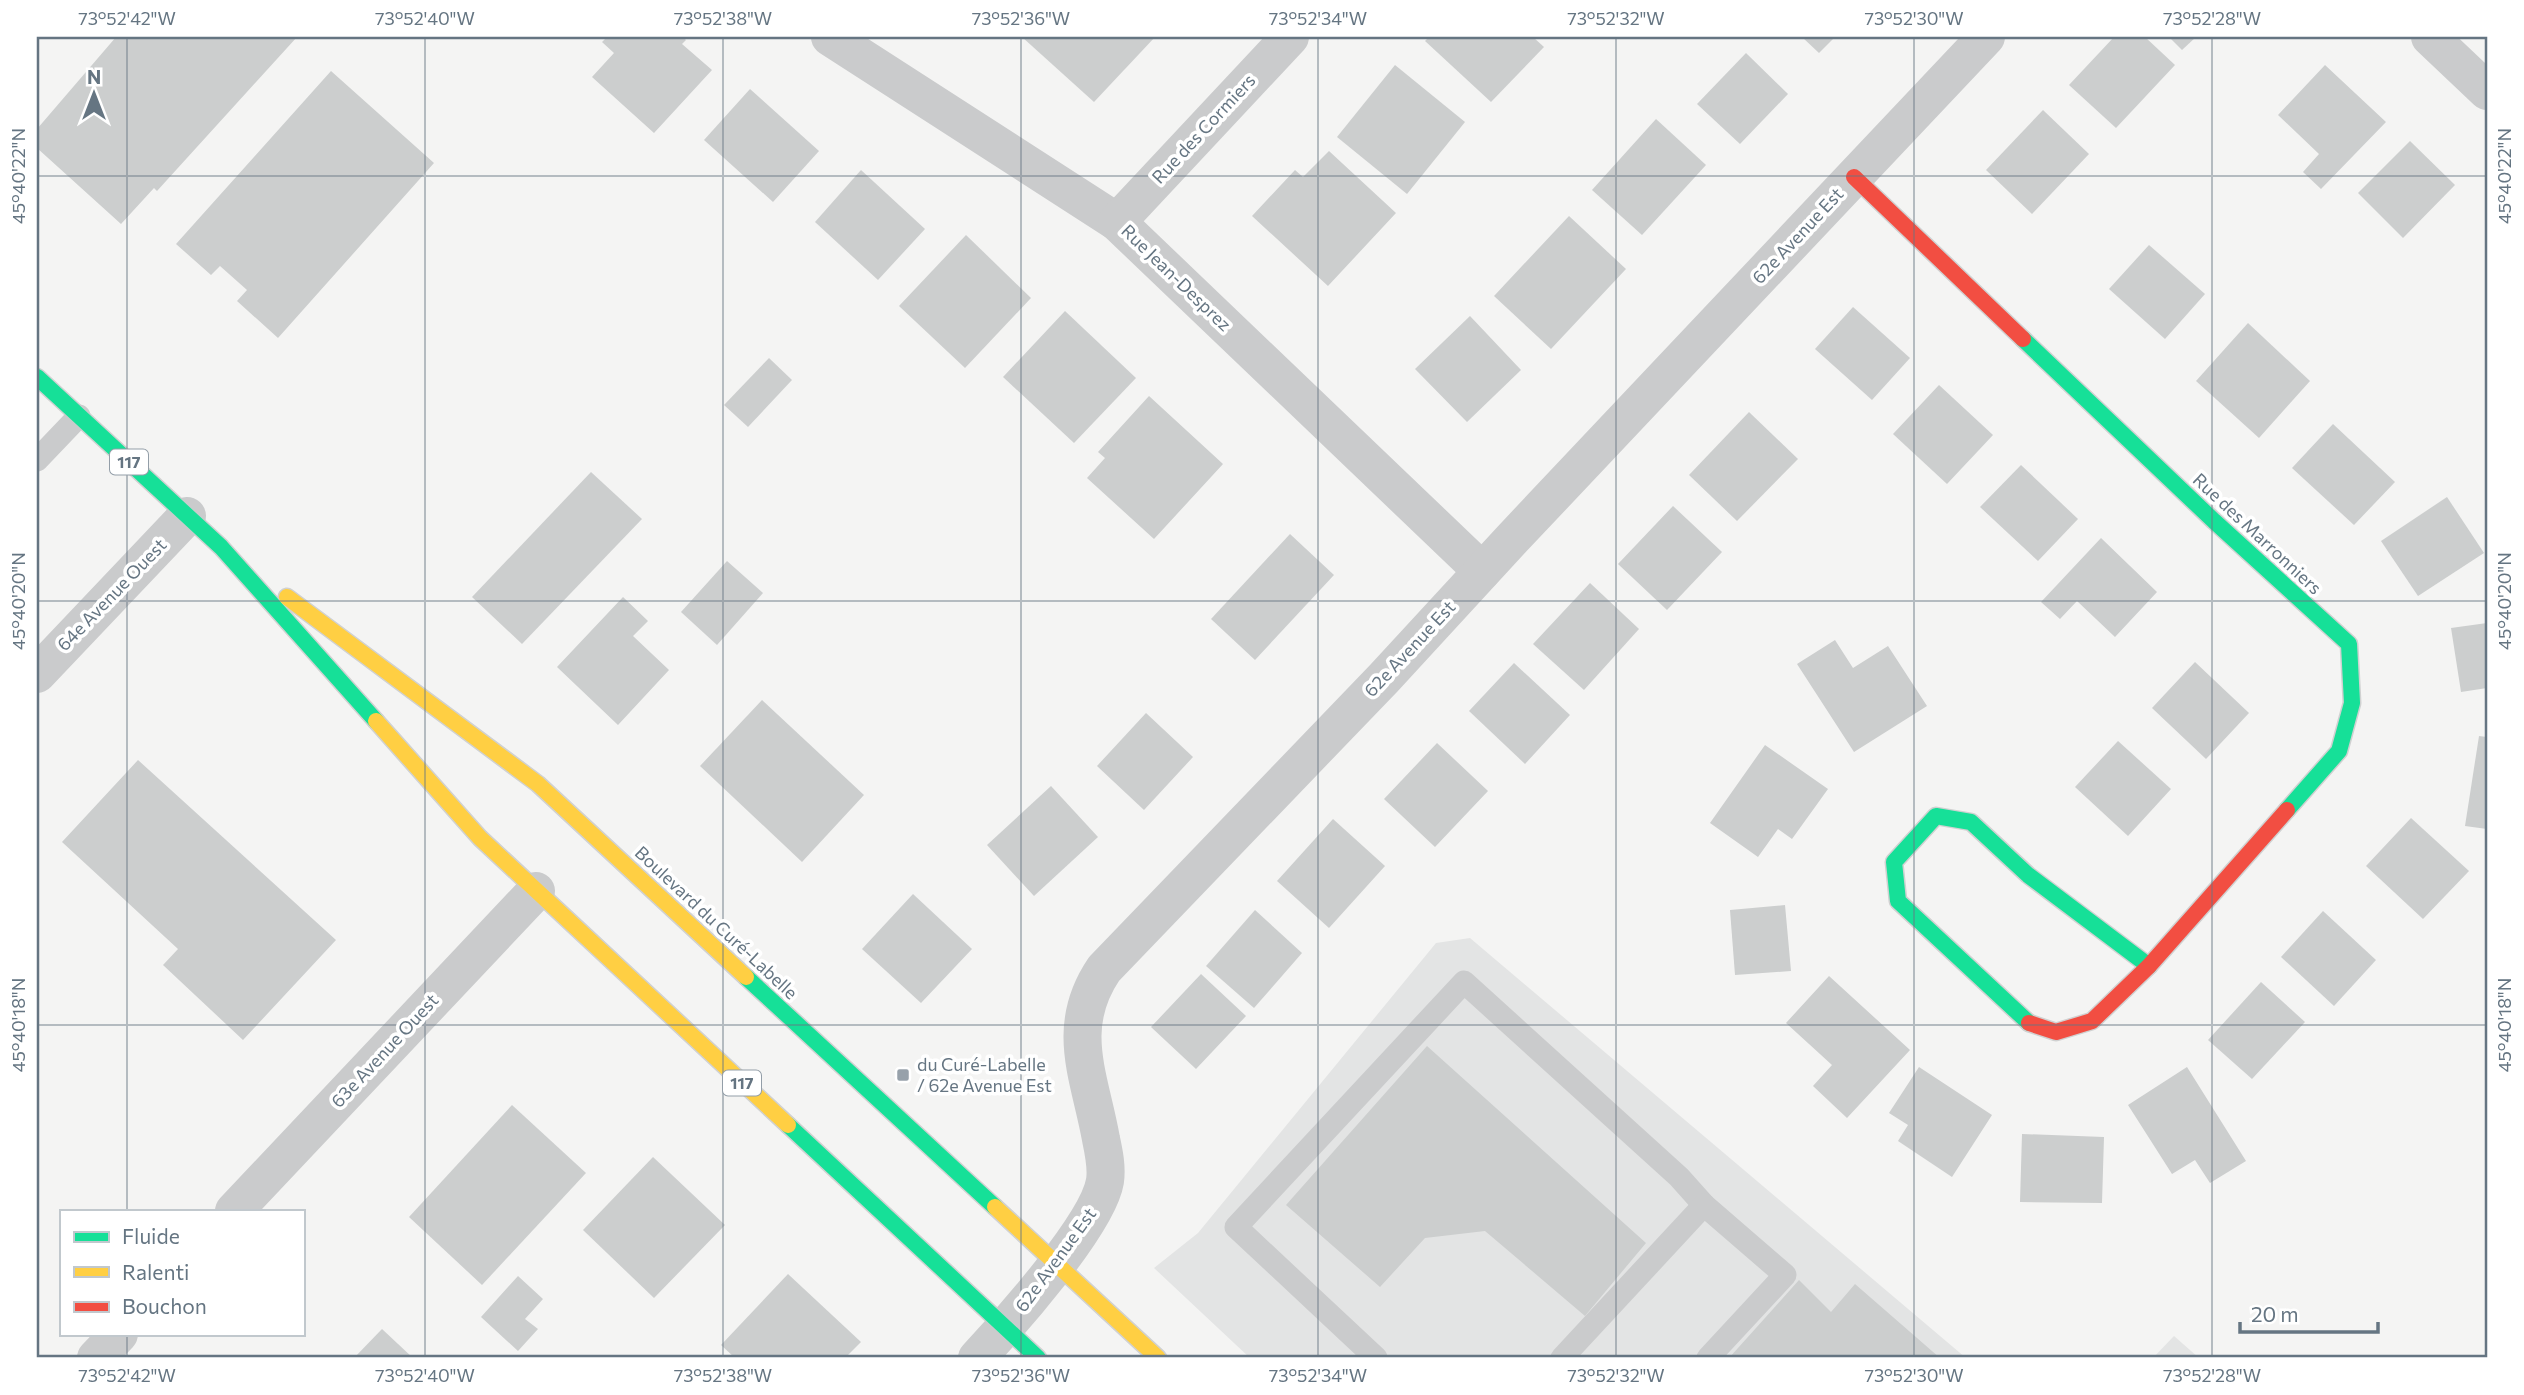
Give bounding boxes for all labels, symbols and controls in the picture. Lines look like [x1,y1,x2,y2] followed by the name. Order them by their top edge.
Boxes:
[78,7,176,29] text: 73°52'42"W
[375,7,475,29] text: 73°52'40"W
[674,7,772,29] text: 73°52'38"W
[972,7,1070,29] text: 73°52'36"W
[1269,7,1367,29] text: 73°52'34"W
[1567,7,1665,29] text: 73°52'32"W
[1864,7,1964,29] text: 73°52'30"W
[2163,7,2261,29] text: 73°52'28"W
[60,60,130,130] north arrow
[87,65,101,88] text: N
[1147,69,1260,188] street label: Rue des Cormiers
[7,128,29,224] text: 45°40'22"N
[2493,128,2515,224] text: 45°40'22"N
[1747,183,1847,288] street label: 62e Avenue Est
[1117,219,1236,335] street label: Rue Jean-Desprez
[110,449,148,475] road number: 117
[2189,468,2326,598] street label: Rue des Marronniers
[52,533,171,655] street label: 64e Avenue Ouest
[7,552,29,650] text: 45°40'20"N
[2493,552,2515,650] text: 45°40'20"N
[1359,596,1459,701] street label: 62e Avenue Est
[631,841,803,1003] street label: Boulevard du Curé-Labelle
[7,978,29,1072] text: 45°40'18"N
[2493,978,2515,1072] text: 45°40'18"N
[326,989,443,1112] street label: 63e Avenue Ouest
[917,1053,1052,1096] place label: du Curé-Labelle / 62e Avenue Est
[895,1067,911,1083] marker: du Curé-Labelle / 62e Avenue Est
[723,1070,761,1096] road number: 117
[1010,1203,1100,1316] street label: 62e Avenue Est
[60,1210,304,1336] legend
[122,1223,180,1248] text: Fluide
[122,1259,189,1284] text: Ralenti
[2240,1290,2379,1334] scale bar
[122,1293,207,1318] text: Bouchon
[2251,1301,2299,1326] text: 20 m
[78,1364,176,1386] text: 73°52'42"W
[375,1364,475,1386] text: 73°52'40"W
[674,1364,772,1386] text: 73°52'38"W
[972,1364,1070,1386] text: 73°52'36"W
[1269,1364,1367,1386] text: 73°52'34"W
[1567,1364,1665,1386] text: 73°52'32"W
[1864,1364,1964,1386] text: 73°52'30"W
[2163,1364,2261,1386] text: 73°52'28"W

